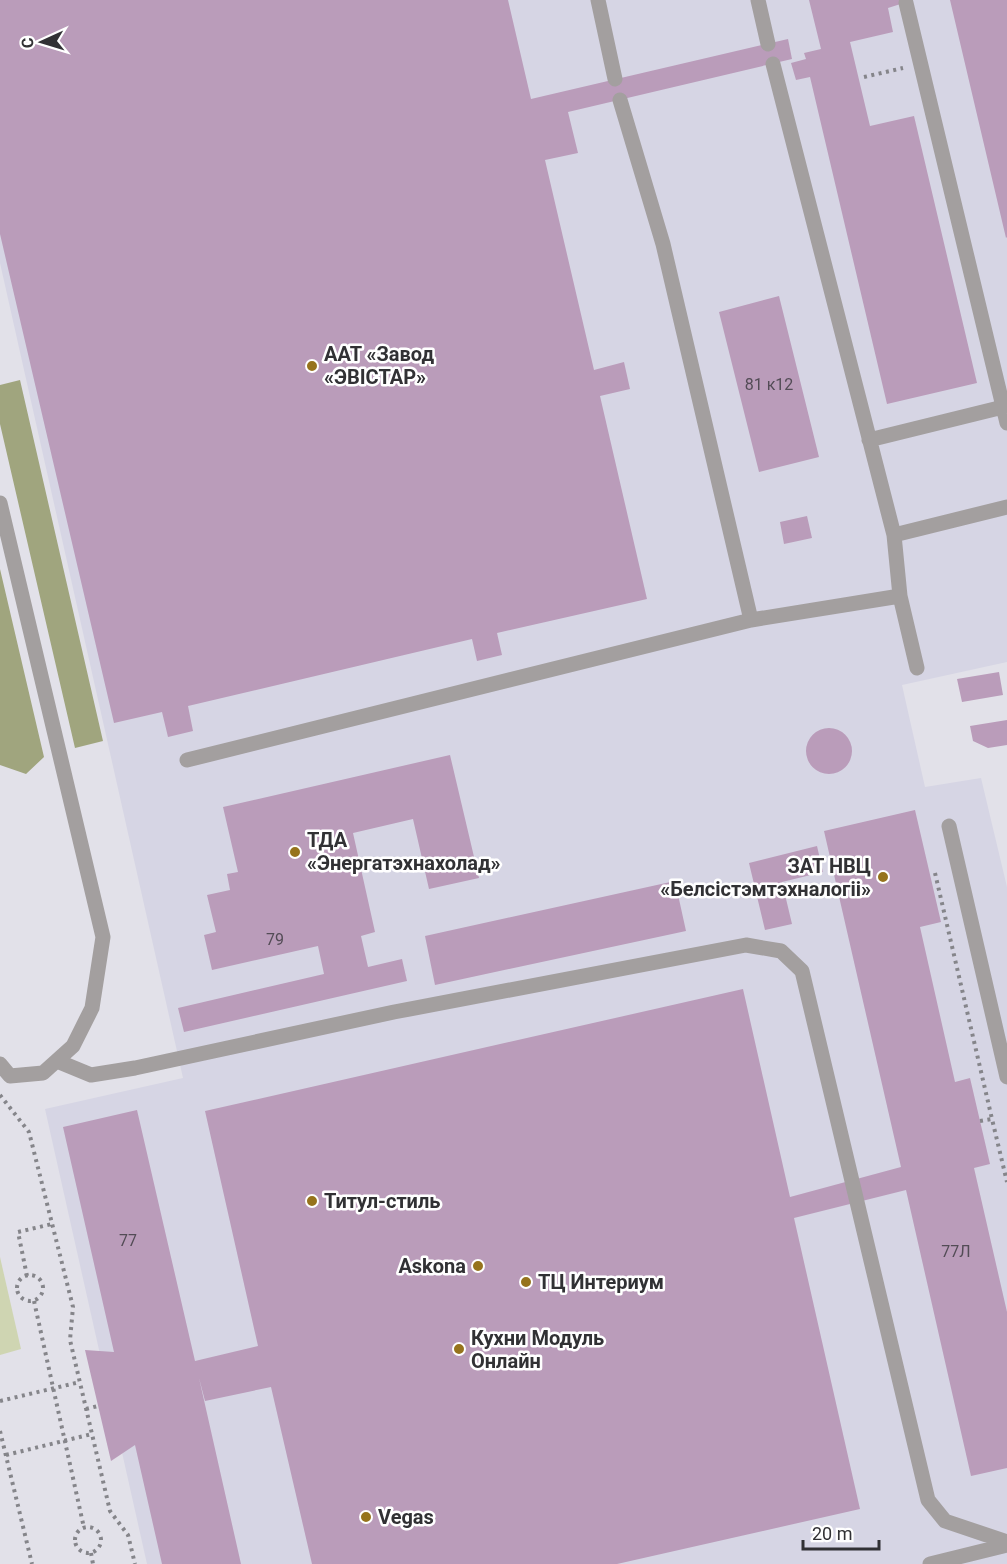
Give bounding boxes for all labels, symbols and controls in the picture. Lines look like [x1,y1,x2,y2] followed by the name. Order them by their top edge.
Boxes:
[12,12,72,72] north arrow
[18,37,37,49] text: С
[324,342,434,389] place label: ААТ «Завод «ЭВІСТАР»
[305,359,319,373] marker: ААТ «Завод «ЭВІСТАР»
[745,375,793,394] house number: 81 к12
[307,828,501,875] place label: ТДА «Энергатэхнахолад»
[288,845,302,859] marker: ТДА «Энергатэхнахолад»
[660,854,871,901] place label: ЗАТ НВЦ «Белсістэмтэхналогіі»
[876,870,890,884] marker: ЗАТ НВЦ «Белсістэмтэхналогіі»
[266,930,284,949] house number: 79
[324,1189,440,1213] place label: Титул-cтиль
[305,1194,319,1208] marker: Титул-cтиль
[119,1231,137,1250] house number: 77
[941,1242,971,1261] house number: 77Л
[398,1254,466,1278] place label: Askona
[471,1259,485,1273] marker: Askona
[538,1270,664,1294] place label: ТЦ Интериум
[519,1275,533,1289] marker: ТЦ Интериум
[471,1326,604,1373] place label: Кухни Модуль Онлайн
[452,1342,466,1356] marker: Кухни Модуль Онлайн
[378,1505,434,1529] place label: Vegas
[359,1510,373,1524] marker: Vegas
[803,1513,880,1551] scale bar
[812,1523,852,1544] text: 20 m

